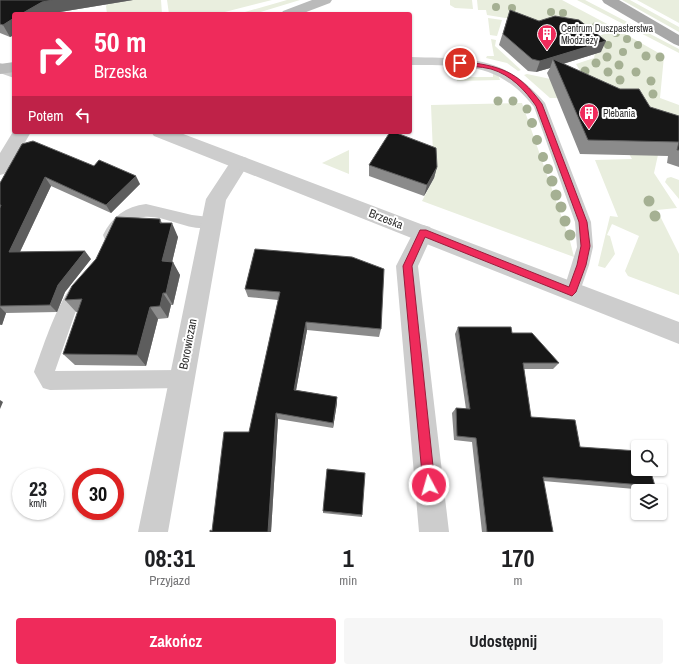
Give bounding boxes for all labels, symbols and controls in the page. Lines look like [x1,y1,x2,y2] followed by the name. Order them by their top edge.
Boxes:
[561,22,653,47] place label: Centrum Duszpasterstwa Młodzieży
[94,23,146,61] text: 50 m
[536,23,558,51] building icon: Centrum Duszpasterstwa Młodzieży
[28,28,80,80] icon: right
[443,46,477,80] pin
[449,52,471,74] icon: arrive
[94,59,147,84] text: Brzeska
[578,102,600,130] building icon: Plebania
[72,104,94,126] icon: left
[28,105,64,126] text: Potem
[603,107,636,120] place label: Plebania
[367,205,406,233] street label: Brzeska
[175,317,201,371] street label: Borowiczan
[631,440,667,520] map controls
[631,440,667,476] button: search
[408,464,450,506] position arrow
[72,468,124,520] speed limit sign: 30
[29,475,47,502] text: 23
[631,484,667,520] button: layers
[29,497,47,510] text: km/h
[145,542,195,574] text: 08:31
[343,542,354,574] text: 1
[502,542,534,574] text: 170
[149,572,190,589] text: Przyjazd
[339,572,357,589] text: min
[514,572,522,589] text: m
[16,618,336,664] button: Zakończ
[344,618,663,664] button: Udostępnij

